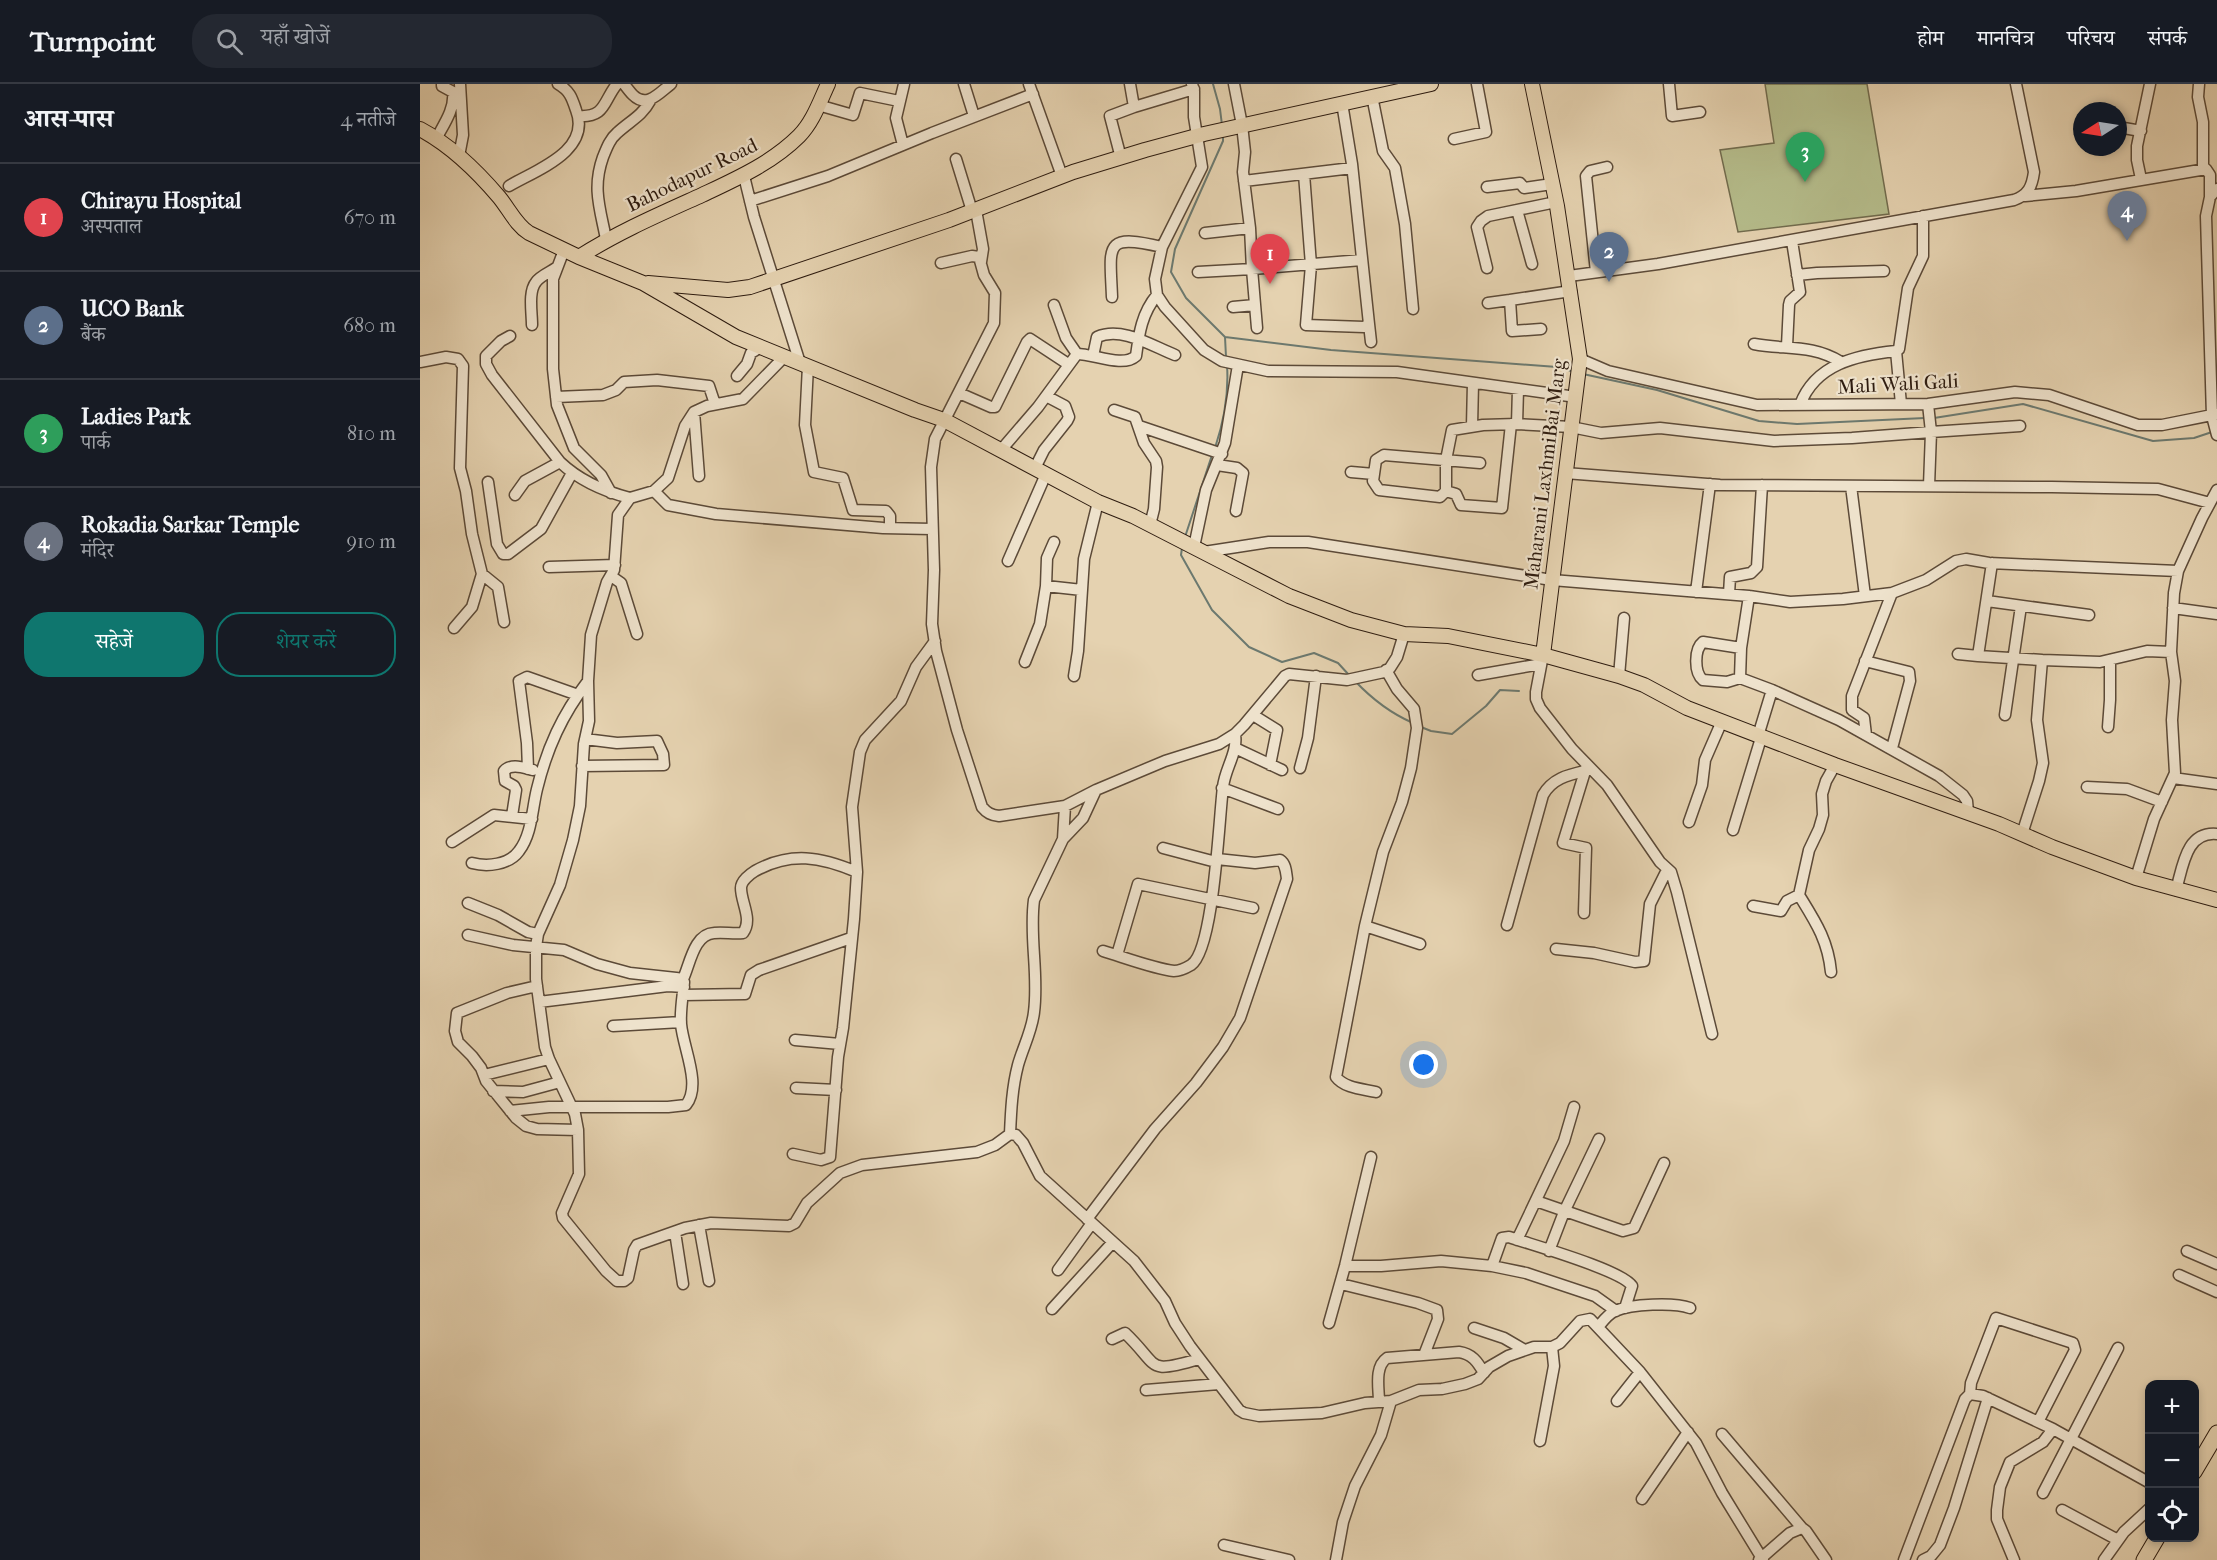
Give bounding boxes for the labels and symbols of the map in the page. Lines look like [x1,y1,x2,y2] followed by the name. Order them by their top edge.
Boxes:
[2073,102,2127,156] north arrow
[1786,132,1824,182] pin: 3
[623,133,762,217] street label: Bahodapur Road
[2108,192,2146,241] pin: 4
[1590,232,1628,282] pin: 2
[1250,234,1290,284] pin: 1
[1519,357,1571,591] street label: Maharani LaxhmiBai Marg
[1837,369,1959,399] street label: Mali Wali Gali
[1409,1050,1438,1079] your location

